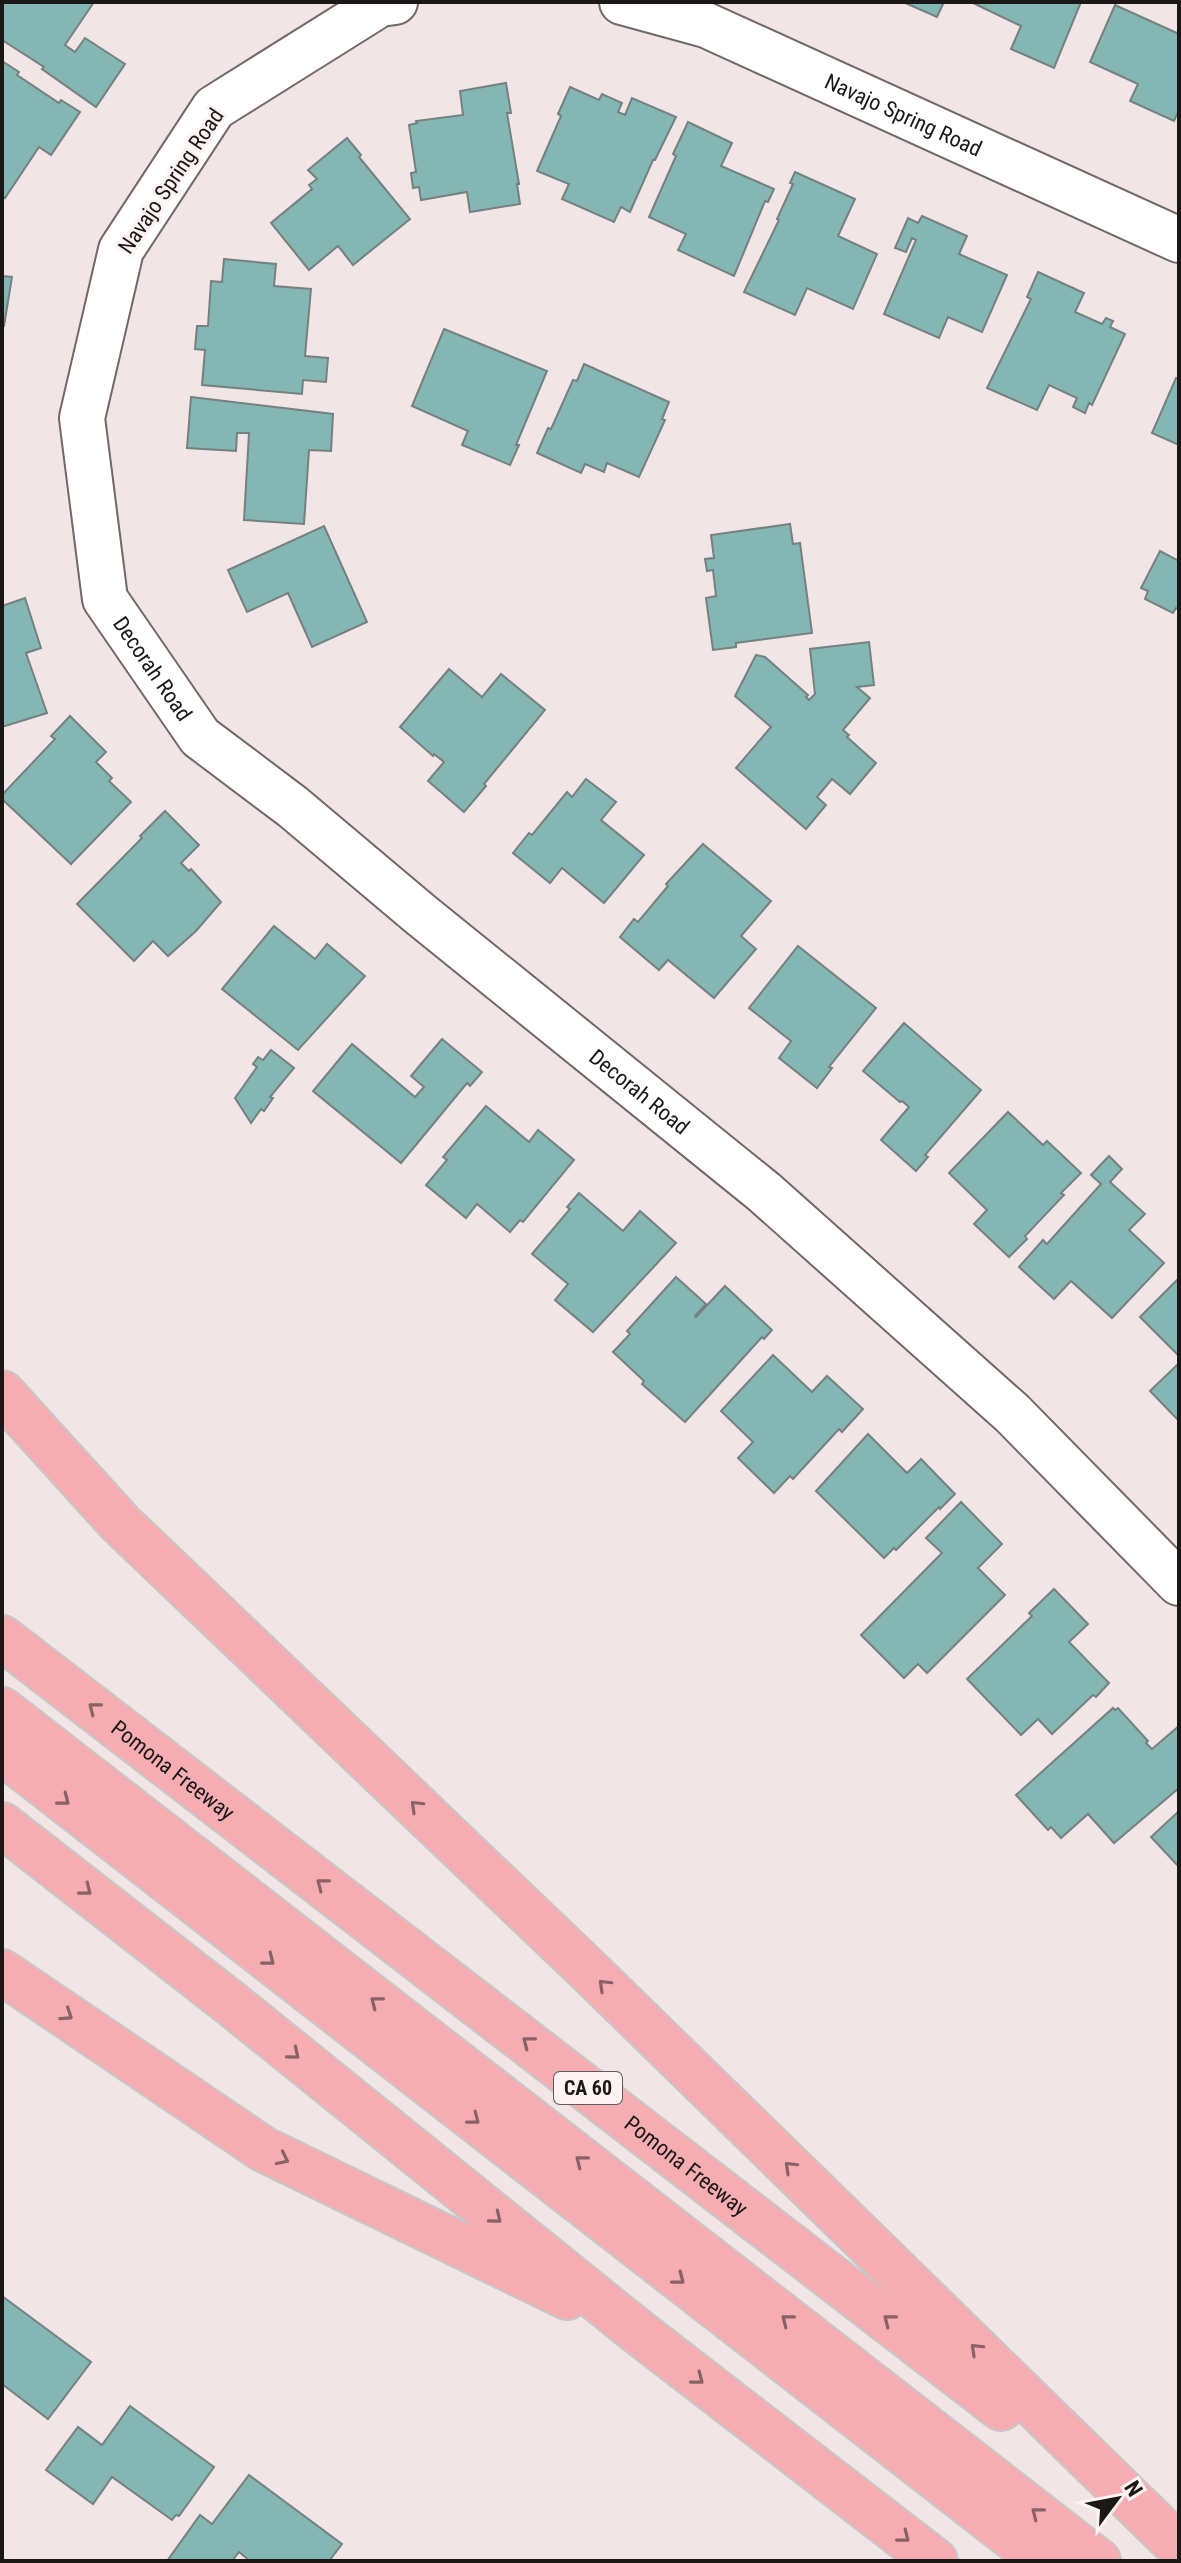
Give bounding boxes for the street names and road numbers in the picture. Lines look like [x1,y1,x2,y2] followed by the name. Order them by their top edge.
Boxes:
[821,68,986,161] street label: Navajo Spring Road
[113,104,229,258] street label: Navajo Spring Road
[108,612,197,725] street label: Decorah Road
[585,1044,694,1139] street label: Decorah Road
[107,1715,239,1825] street label: Pomona Freeway
[554,2072,622,2104] road number: CA 60
[620,2110,753,2221] street label: Pomona Freeway

